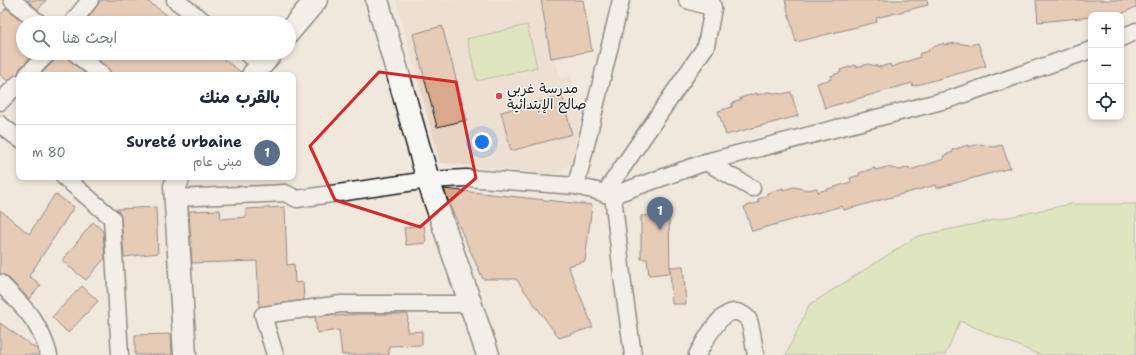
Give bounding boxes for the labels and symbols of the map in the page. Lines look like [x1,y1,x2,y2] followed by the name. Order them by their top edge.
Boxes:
[507,79,587,114] place label: مدرسة غربي صالح الإبتدائية
[494,91,504,101] marker: مدرسة غربي صالح الإبتدائية
[472,132,492,152] your location
[647,197,673,230] pin: 1

